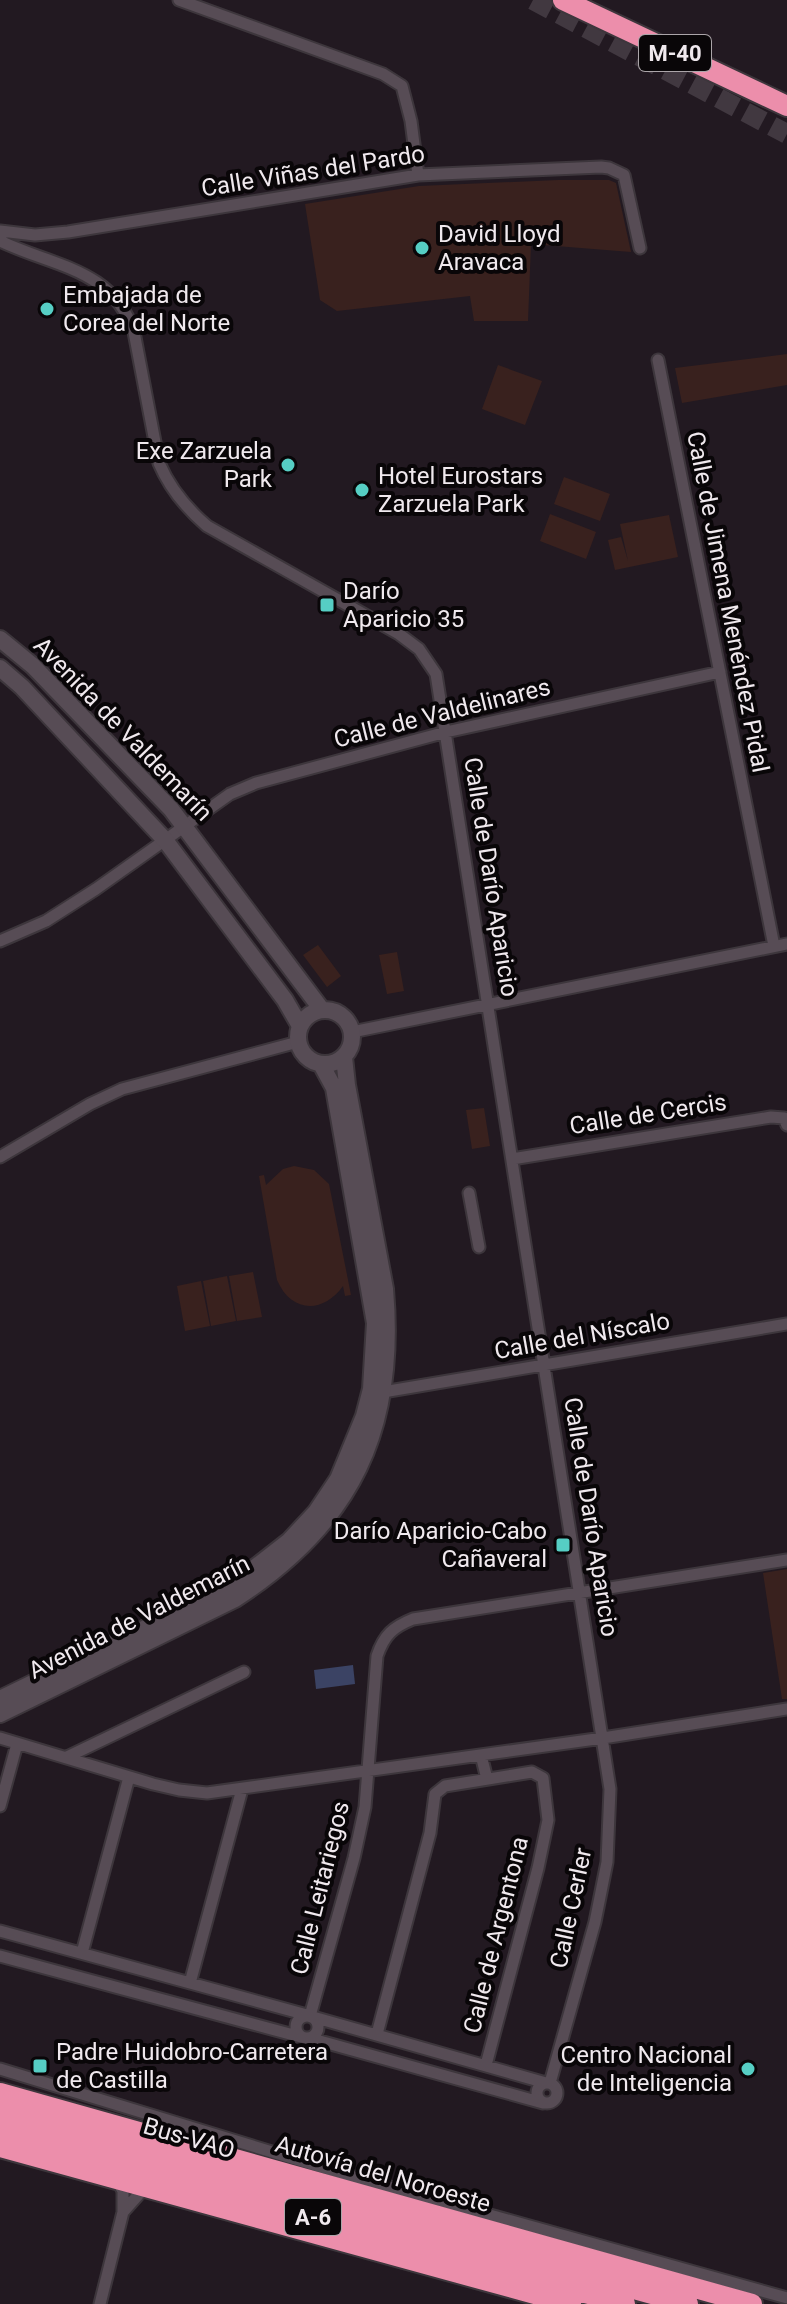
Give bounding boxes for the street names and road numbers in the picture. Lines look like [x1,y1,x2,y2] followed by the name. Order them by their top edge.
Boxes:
[639,35,711,71] road number: M-40
[199,139,427,203] street label: Calle Viñas del Pardo
[681,429,775,775] street label: Calle de Jimena Menéndez Pidal
[28,631,218,827] street label: Avenida de Valdemarín
[331,673,553,753] street label: Calle de Valdelinares
[458,755,524,999] street label: Calle de Darío Aparicio
[568,1088,728,1140] street label: Calle de Cercis
[492,1307,672,1365] street label: Calle del Níscalo
[558,1395,624,1639] street label: Calle de Darío Aparicio
[24,1549,254,1685] street label: Avenida de Valdemarín
[285,1798,355,1978] street label: Calle Leitariegos
[458,1834,534,2036] street label: Calle de Argentona
[545,1845,597,1971] street label: Calle Cerler
[140,2112,238,2164] street label: Bus-VAO
[272,2130,494,2218] street label: Autovía del Noroeste
[285,2199,341,2235] road number: A-6

